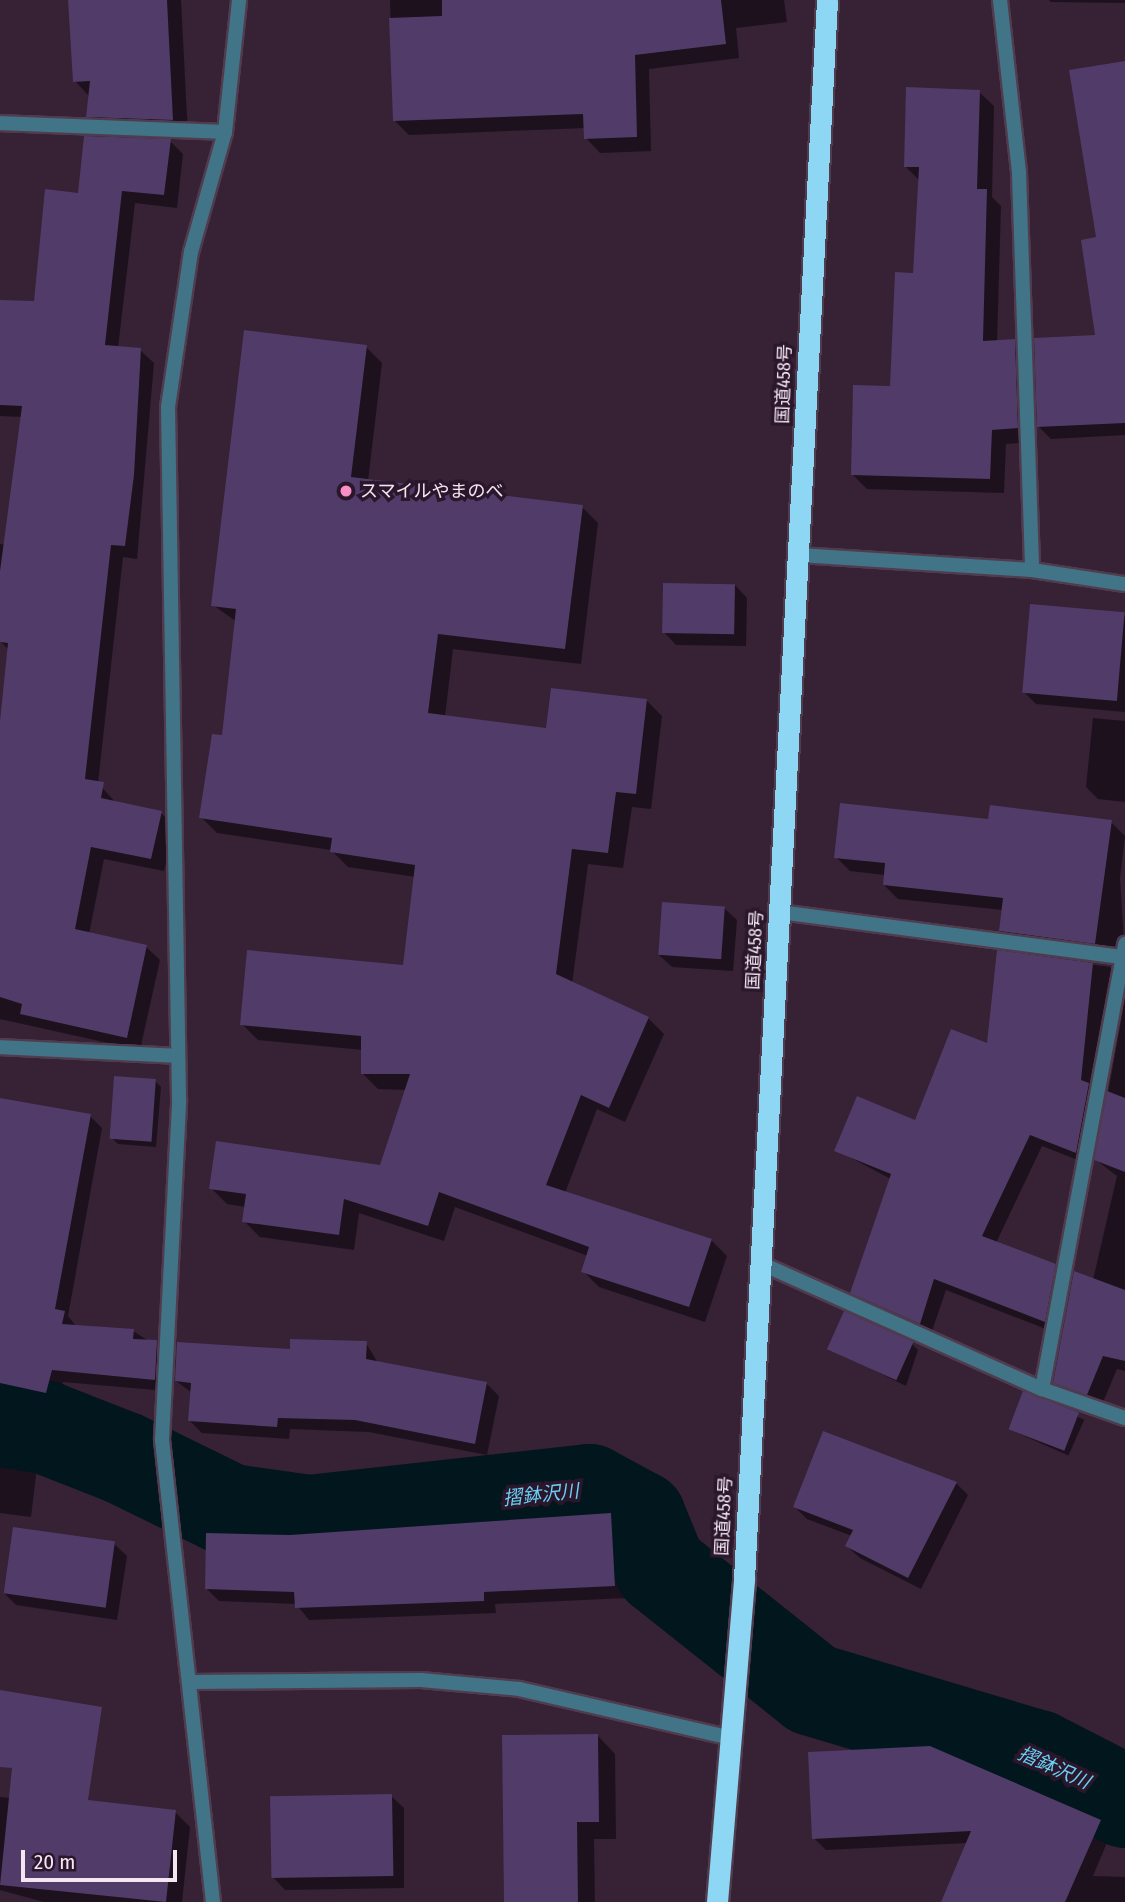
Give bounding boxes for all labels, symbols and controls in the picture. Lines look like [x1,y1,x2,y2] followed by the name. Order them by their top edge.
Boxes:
[772,344,796,424] street label: 国道458号
[360,480,504,502] place label: スマイルやまのべ
[338,483,354,499] marker: スマイルやまのべ
[742,910,768,990] street label: 国道458号
[711,1476,737,1556] street label: 国道458号
[502,1480,580,1510] water label: 摺鉢沢川
[1015,1742,1093,1794] water label: 摺鉢沢川
[24,1836,180,1880] scale bar
[34,1849,75,1875] text: 20 m

